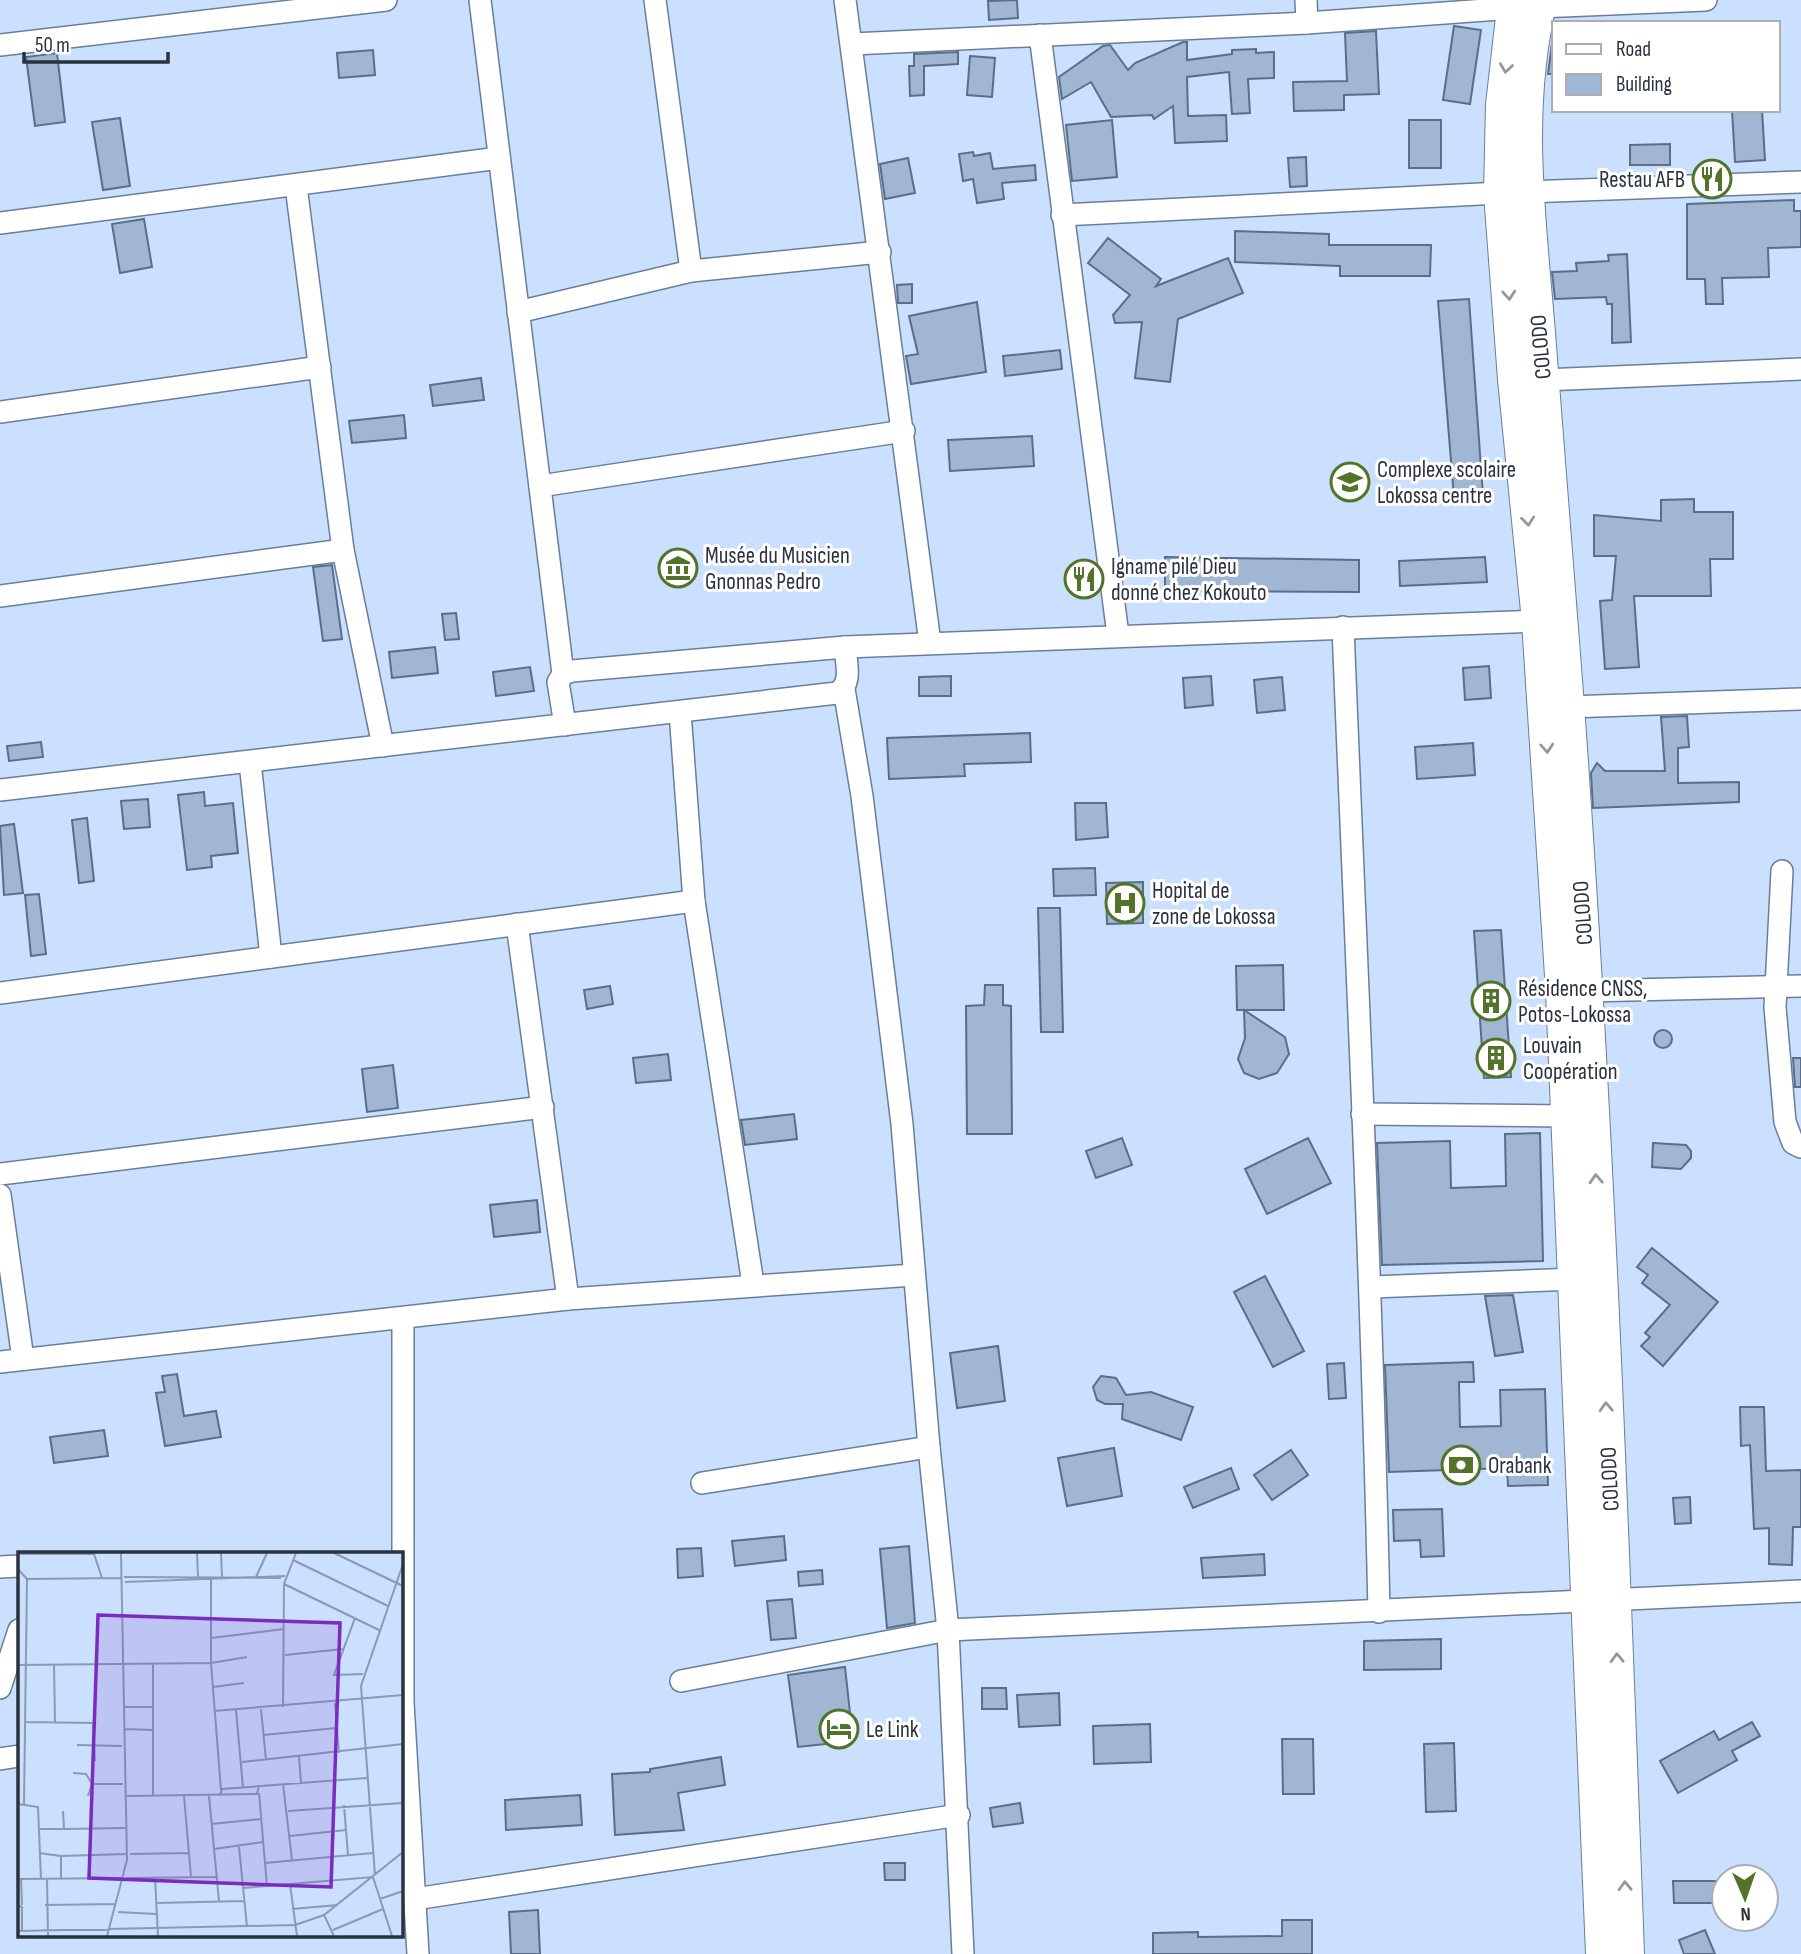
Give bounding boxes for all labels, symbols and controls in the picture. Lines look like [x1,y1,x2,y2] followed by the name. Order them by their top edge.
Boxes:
[24,21,168,65] scale bar
[1552,21,1780,112] legend
[35,33,70,58] text: 50 m
[1616,37,1651,62] text: Road
[1499,62,1514,74] one-way arrow
[1616,72,1672,97] text: Building
[1691,158,1733,200] restaurant icon: Restau AFB
[1599,166,1685,194] place label: Restau AFB
[1501,289,1516,300] one-way arrow
[1524,314,1558,380] street label: COLODO
[1377,456,1516,510] place label: Complexe scolaire Lokossa centre
[1329,461,1371,503] school or university icon: Complexe scolaire Lokossa centre
[1520,516,1535,527] one-way arrow
[705,542,850,596] place label: Musée du Musicien Gnonnas Pedro
[657,547,699,589] museum icon: Musée du Musicien Gnonnas Pedro
[1111,553,1266,607] place label: Igname pilé Dieu donné chez Kokouto
[1063,558,1105,600] restaurant icon: Igname pilé Dieu donné chez Kokouto
[1539,743,1554,754] one-way arrow
[1152,877,1276,931] place label: Hopital de zone de Lokossa
[1567,880,1599,946] street label: COLODO
[1104,882,1146,924] hospital icon: Hopital de zone de Lokossa
[1518,975,1647,1029] place label: Résidence CNSS, Potos-Lokossa
[1470,980,1512,1022] building icon: Résidence CNSS, Potos-Lokossa
[1523,1032,1618,1086] place label: Louvain Coopération
[1475,1037,1517,1079] building icon: Louvain Coopération
[1588,1174,1603,1185] one-way arrow
[1599,1401,1614,1412] one-way arrow
[1440,1444,1482,1486] bank icon: Orabank
[1594,1446,1626,1512] street label: COLODO
[1488,1452,1552,1480] place label: Orabank
[18,1552,402,1937] inset map
[1610,1653,1625,1664] one-way arrow
[818,1708,860,1750] hotel icon: Le Link
[866,1716,919,1744] place label: Le Link
[1710,1863,1780,1933] north arrow
[1618,1880,1633,1891] one-way arrow
[1740,1902,1751,1925] text: N

